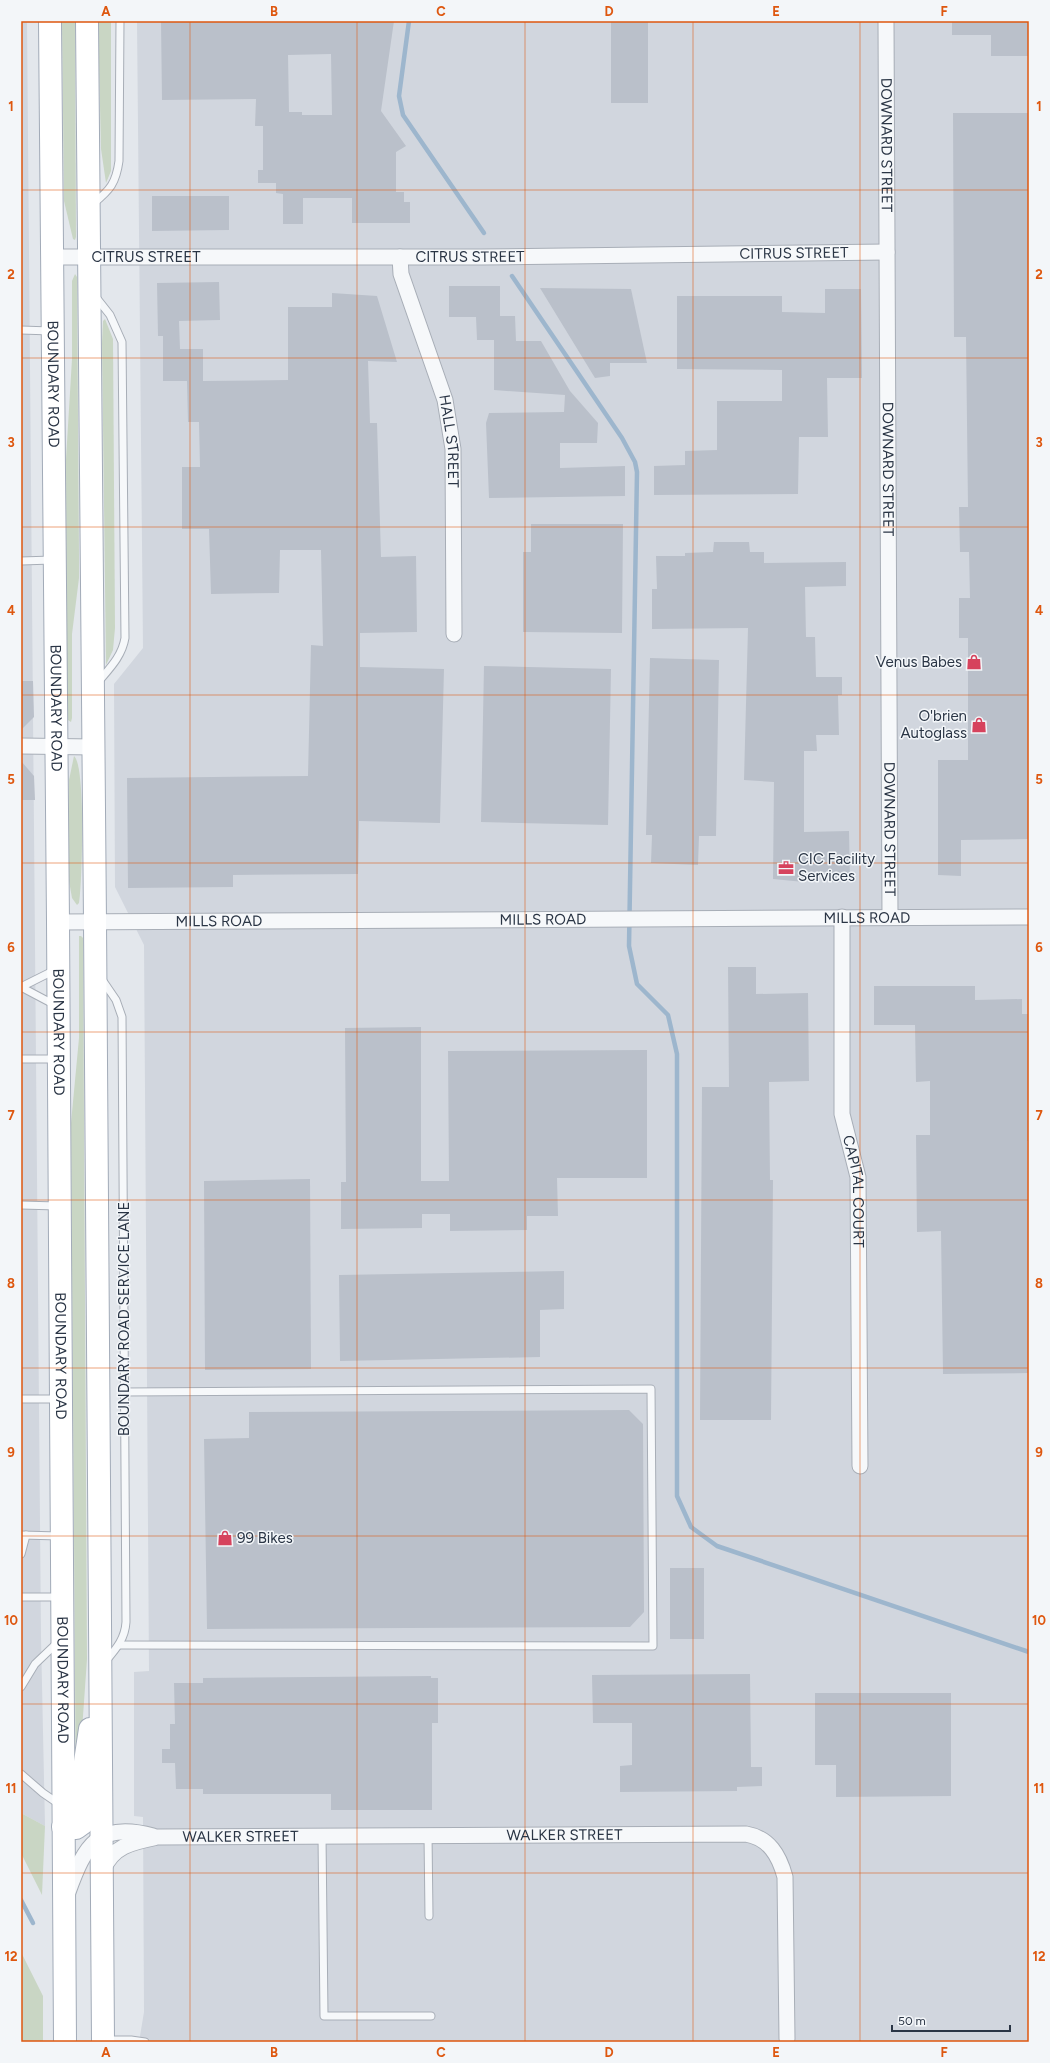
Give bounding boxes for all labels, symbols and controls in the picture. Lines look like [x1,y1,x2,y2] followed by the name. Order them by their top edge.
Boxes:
[101,4,111,19] text: A
[270,4,278,19] text: B
[436,4,446,19] text: C
[604,4,614,19] text: D
[772,4,780,19] text: E
[940,4,948,19] text: F
[877,78,896,213] street label: DOWNARD STREET
[8,99,14,114] text: 1
[1036,99,1042,114] text: 1
[739,243,849,263] street label: CITRUS STREET
[415,247,525,266] street label: CITRUS STREET
[91,248,201,266] street label: CITRUS STREET
[7,267,15,282] text: 2
[1035,267,1043,282] text: 2
[44,320,63,448] street label: BOUNDARY ROAD
[435,393,463,488] street label: HALL STREET
[879,402,897,537] street label: DOWNARD STREET
[7,435,15,450] text: 3
[1035,435,1043,450] text: 3
[7,603,15,618] text: 4
[1035,603,1043,618] text: 4
[47,644,66,772] street label: BOUNDARY ROAD
[876,653,962,671] place label: Venus Babes
[965,653,983,671] shop icon: Venus Babes
[900,707,967,742] place label: O'brien Autoglass
[970,716,988,734] shop icon: O'brien Autoglass
[880,762,899,897] street label: DOWNARD STREET
[7,772,15,787] text: 5
[1035,772,1043,787] text: 5
[798,850,875,885] place label: CIC Facility Services
[777,859,795,877] office icon: CIC Facility Services
[824,909,910,927] street label: MILLS ROAD
[500,910,586,929] street label: MILLS ROAD
[176,912,262,930] street label: MILLS ROAD
[7,940,15,955] text: 6
[1035,940,1043,955] text: 6
[49,968,68,1096] street label: BOUNDARY ROAD
[7,1108,15,1123] text: 7
[1035,1108,1043,1123] text: 7
[839,1133,867,1248] street label: CAPITAL COURT
[115,1202,133,1436] street label: BOUNDARY ROAD SERVICE LANE
[7,1276,15,1291] text: 8
[1035,1276,1043,1291] text: 8
[51,1292,70,1420] street label: BOUNDARY ROAD
[7,1445,15,1460] text: 9
[1035,1445,1043,1460] text: 9
[216,1529,234,1547] shop icon: 99 Bikes
[237,1529,293,1547] place label: 99 Bikes
[4,1613,18,1628] text: 10
[1032,1613,1046,1628] text: 10
[53,1616,72,1744] street label: BOUNDARY ROAD
[6,1781,16,1796] text: 11
[1034,1781,1044,1796] text: 11
[506,1826,623,1844] street label: WALKER STREET
[182,1827,299,1846] street label: WALKER STREET
[4,1949,18,1964] text: 12
[1032,1949,1046,1964] text: 12
[892,2007,1010,2033] scale bar
[898,2014,926,2028] text: 50 m
[101,2045,111,2060] text: A
[270,2045,278,2060] text: B
[436,2045,446,2060] text: C
[604,2045,614,2060] text: D
[772,2045,780,2060] text: E
[940,2045,948,2060] text: F

